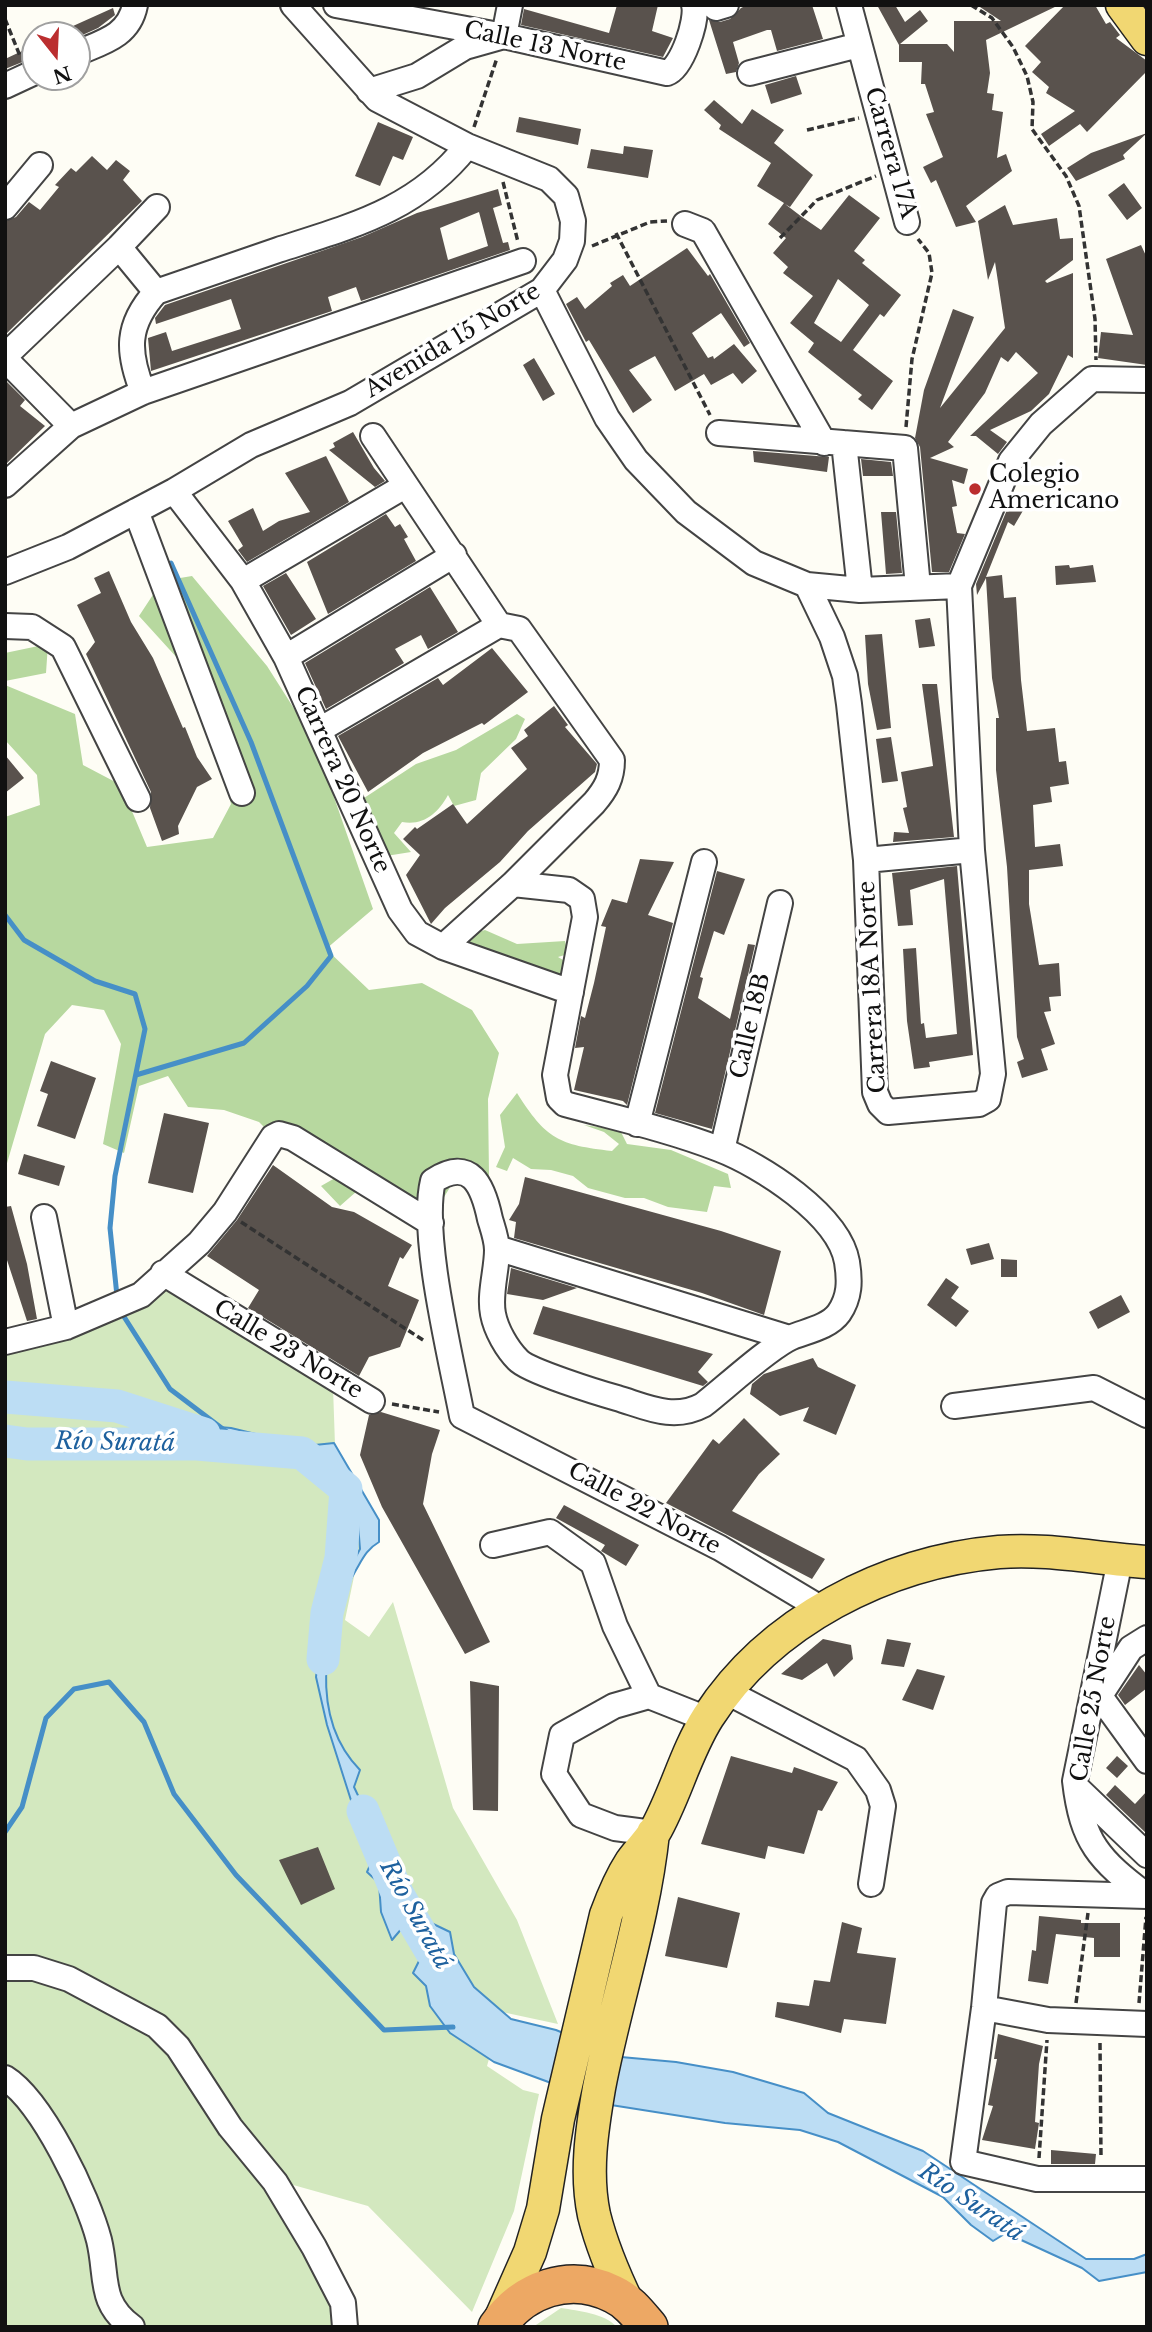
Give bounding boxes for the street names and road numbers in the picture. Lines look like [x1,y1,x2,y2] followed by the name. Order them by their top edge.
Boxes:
[462,16,628,78] street label: Calle 13 Norte
[858,84,922,222] street label: Carrera 17A
[360,278,546,404] street label: Avenida 15 Norte
[288,682,396,878] street label: Carrera 20 Norte
[854,880,892,1094] street label: Carrera 18A Norte
[725,970,777,1082] street label: Calle 18B
[209,1295,367,1405] street label: Calle 23 Norte
[563,1457,725,1561] street label: Calle 22 Norte
[1066,1614,1122,1784] street label: Calle 25 Norte

